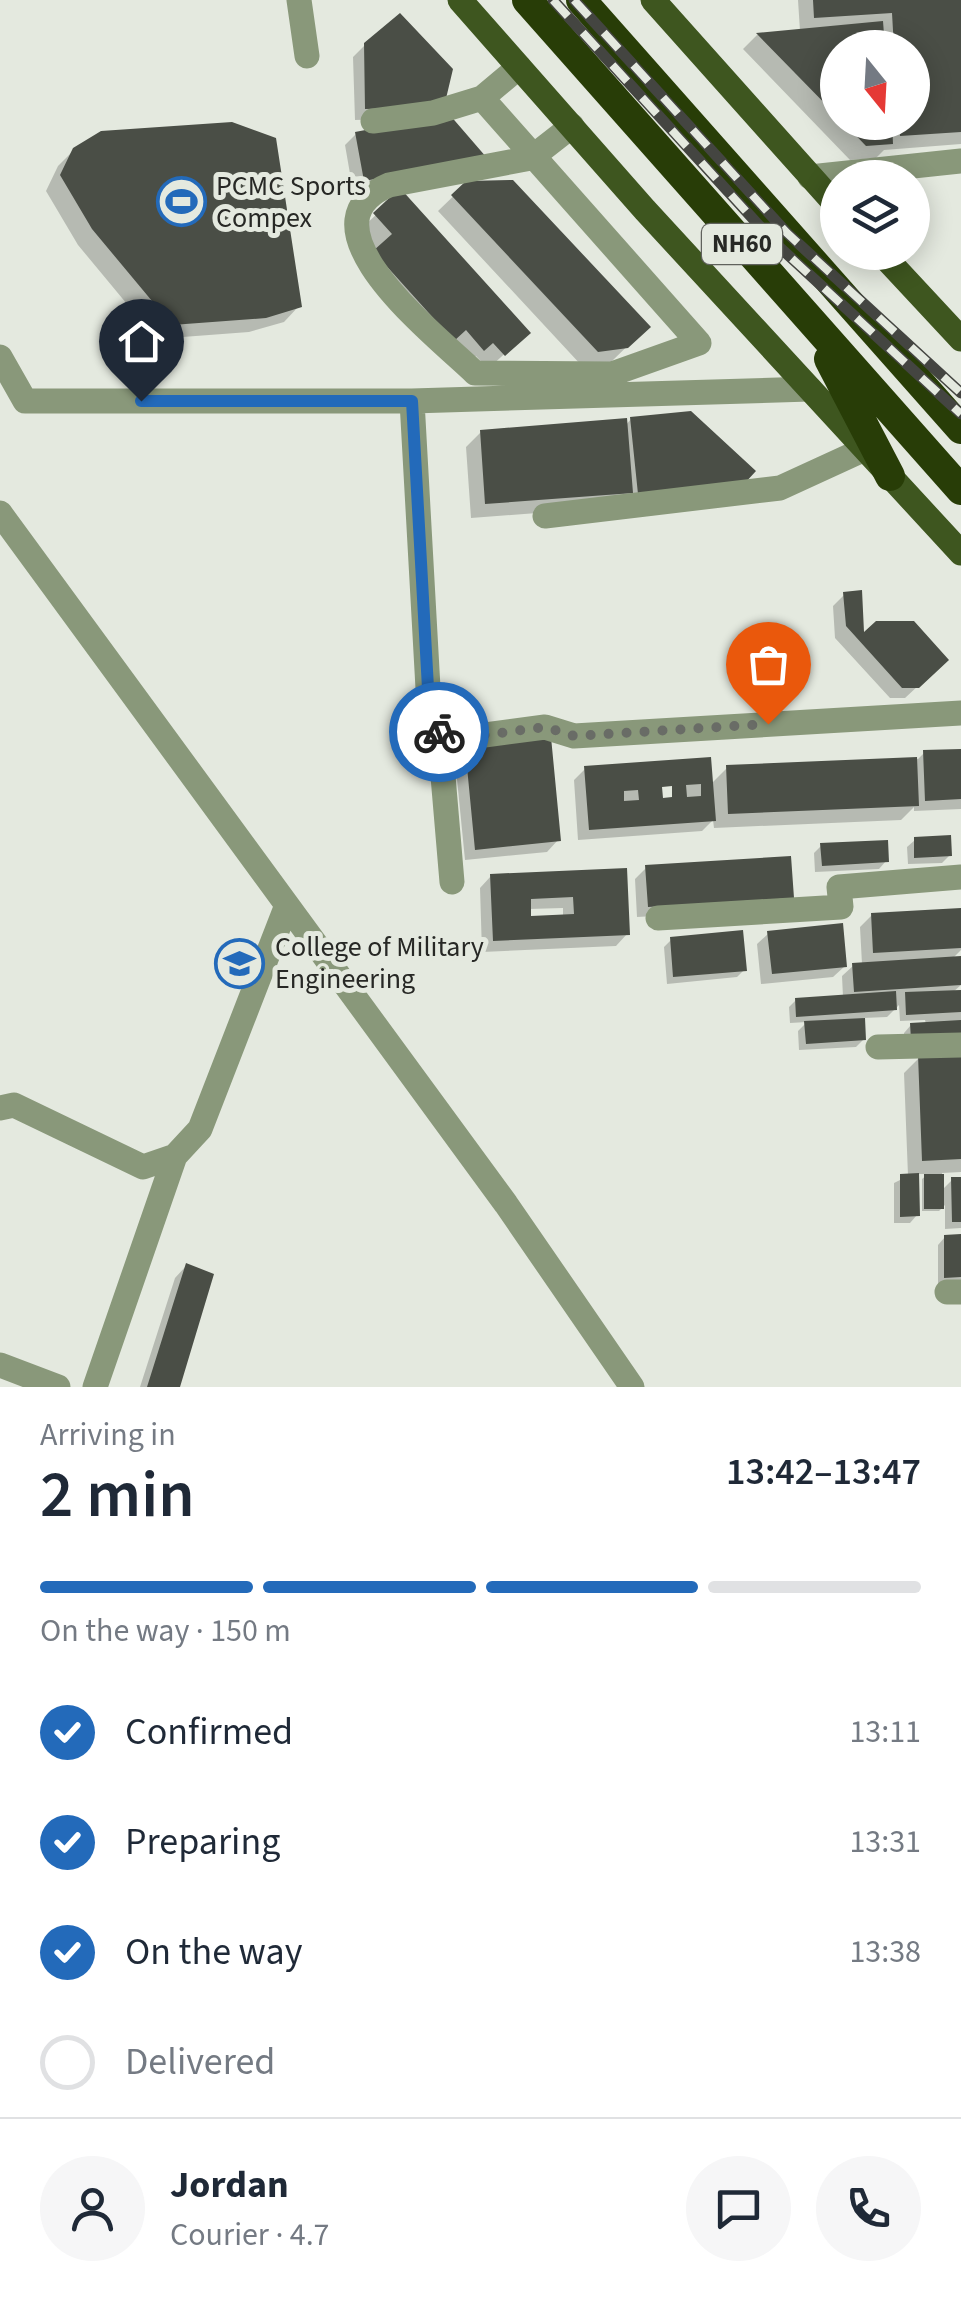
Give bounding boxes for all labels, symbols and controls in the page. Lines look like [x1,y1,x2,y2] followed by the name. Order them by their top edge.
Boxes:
[820,30,930,140] north arrow
[820,30,930,270] map controls
[820,160,930,270] button: layers
[216,166,366,238] place label: PCMC Sports Compex
[155,176,207,228] sports icon: PCMC Sports Compex
[702,224,782,264] road number: NH60
[99,299,184,402] pin
[114,314,169,369] icon: home
[726,622,811,725] pin
[741,637,796,692] icon: bag
[389,682,489,782] courier
[412,705,467,760] icon: bike
[275,927,484,999] place label: College of Military Engineering
[214,937,266,989] school or university icon: College of Military Engineering
[40,1412,176,1458] text: Arriving in
[726,1445,921,1499] text: 13:42–13:47
[40,1449,195,1542] text: 2 min
[40,1608,291,1654] text: On the way · 150 m
[40,1705,95,1760] icon: check
[125,1705,293,1759] text: Confirmed
[849,1709,921,1755] text: 13:11
[40,1815,95,1870] icon: check
[125,1815,280,1869] text: Preparing
[849,1819,921,1865] text: 13:31
[40,1925,95,1980] icon: check
[125,1925,302,1979] text: On the way
[849,1929,921,1975] text: 13:38
[125,2035,275,2089] text: Delivered
[40,2156,145,2261] button: person
[686,2156,791,2261] button: chat
[816,2156,921,2261] button: phone
[170,2158,289,2212] text: Jordan
[170,2212,330,2258] text: Courier · 4.7

